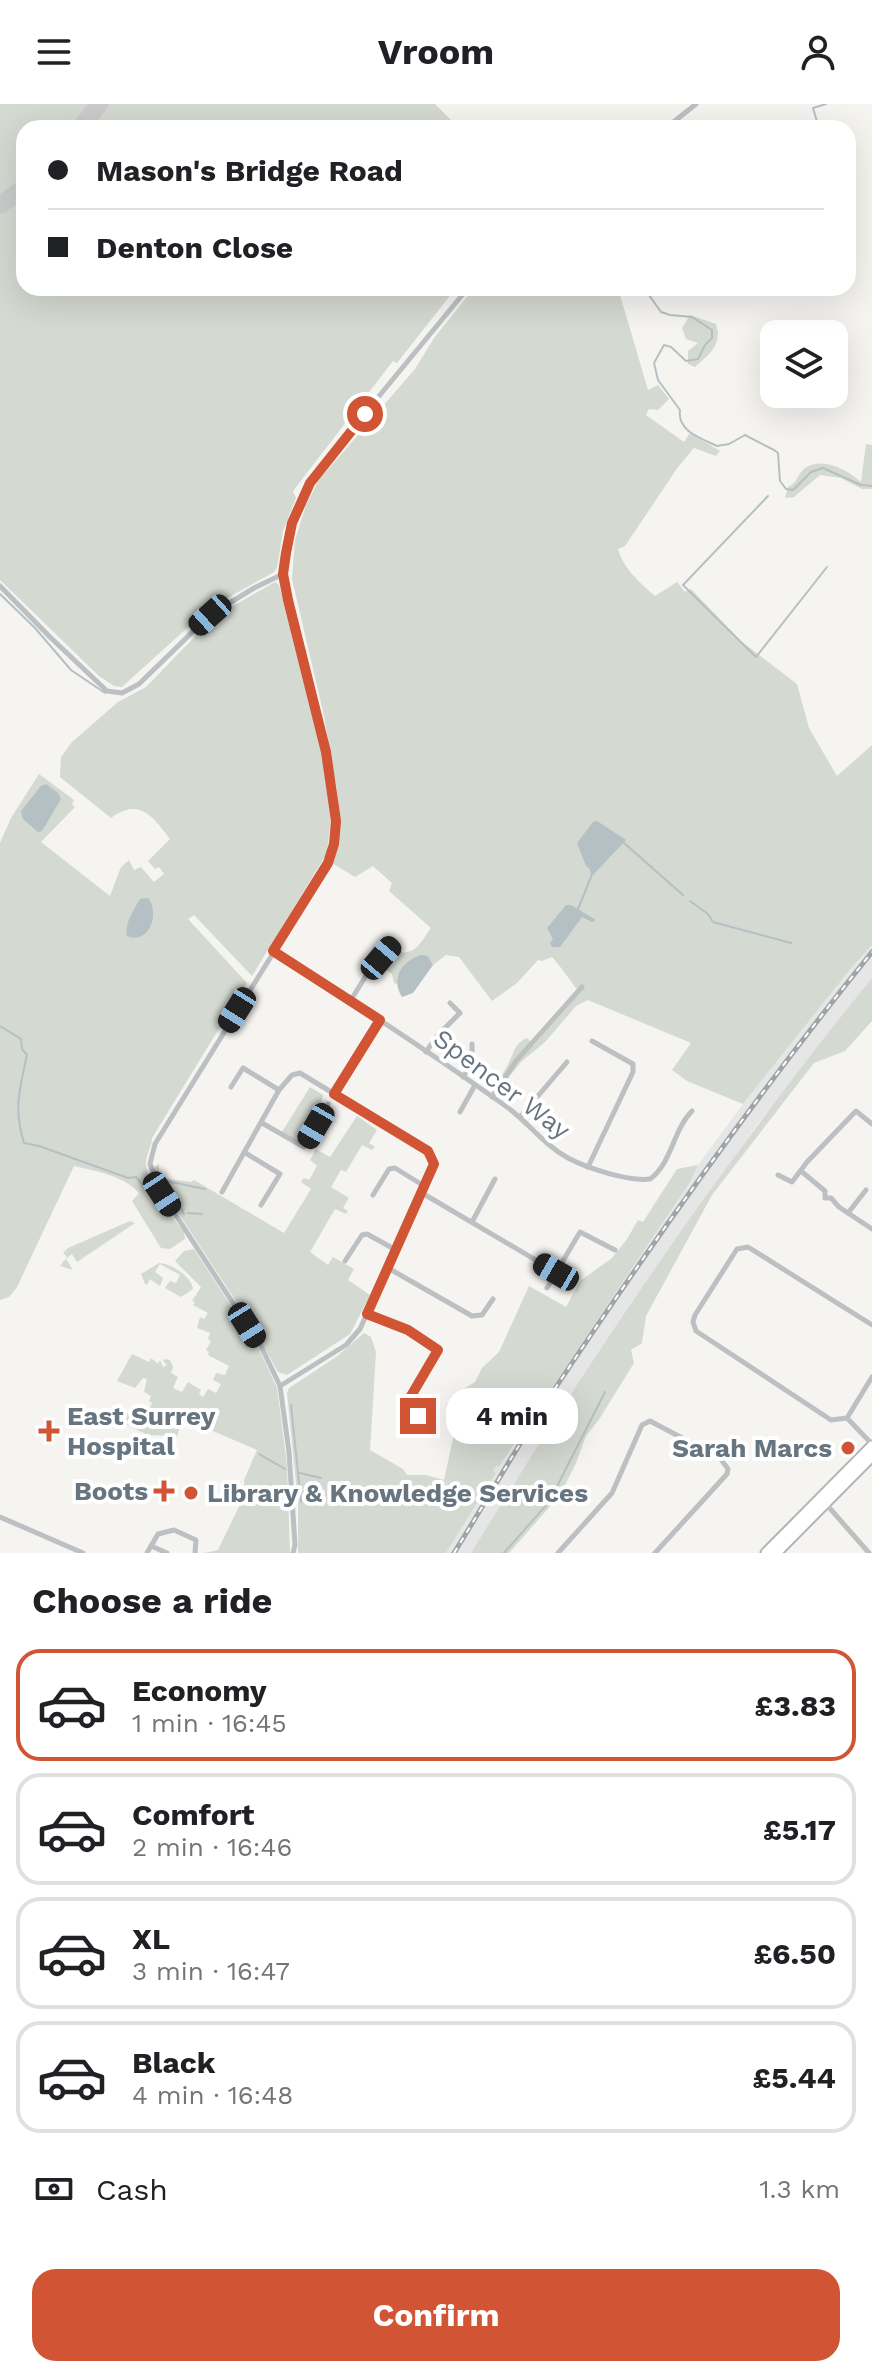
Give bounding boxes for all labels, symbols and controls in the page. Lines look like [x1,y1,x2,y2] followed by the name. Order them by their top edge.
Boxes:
[32,30,76,74] icon: menu
[796,30,840,74] icon: person
[378,31,494,73] text: Vroom
[96,153,403,188] text: Mason's Bridge Road
[96,230,293,265] text: Denton Close
[760,320,848,408] map controls
[760,320,848,408] button: layers
[347,396,383,432] route start
[184,590,236,640] car
[356,932,406,984] car
[214,983,260,1037] car
[428,1023,577,1145] street label: Spencer Way
[294,1099,338,1153] car
[139,1167,185,1221] car
[529,1250,583,1294] car
[224,1298,270,1352] car
[446,1388,578,1444] callout: 4 min
[400,1398,436,1434] route end
[67,1401,216,1461] place label: East Surrey Hospital
[476,1401,548,1431] text: 4 min
[38,1420,60,1442] marker: East Surrey Hospital
[672,1433,832,1463] place label: Sarah Marcs
[839,1439,857,1457] marker: Sarah Marcs
[74,1476,148,1506] place label: Boots
[207,1478,588,1508] place label: Library & Knowledge Services
[155,1482,173,1500] marker: Boots
[182,1484,200,1502] marker: Library & Knowledge Services
[32,1580,272,1622] text: Choose a ride
[36,1669,108,1741] icon: car
[132,1673,267,1708] text: Economy
[755,1688,836,1723] text: £3.83
[132,1708,287,1738] text: 1 min · 16:45
[36,1793,108,1865] icon: car
[132,1797,254,1832] text: Comfort
[763,1812,836,1847] text: £5.17
[132,1832,292,1862] text: 2 min · 16:46
[36,1917,108,1989] icon: car
[132,1921,170,1956] text: XL
[753,1936,836,1971] text: £6.50
[132,1956,290,1986] text: 3 min · 16:47
[36,2041,108,2113] icon: car
[132,2045,216,2080] text: Black
[753,2060,836,2095] text: £5.44
[132,2080,293,2110] text: 4 min · 16:48
[32,2167,76,2211] icon: cash
[96,2172,168,2207] text: Cash
[759,2174,840,2204] text: 1.3 km
[32,2269,840,2361] button: Confirm

